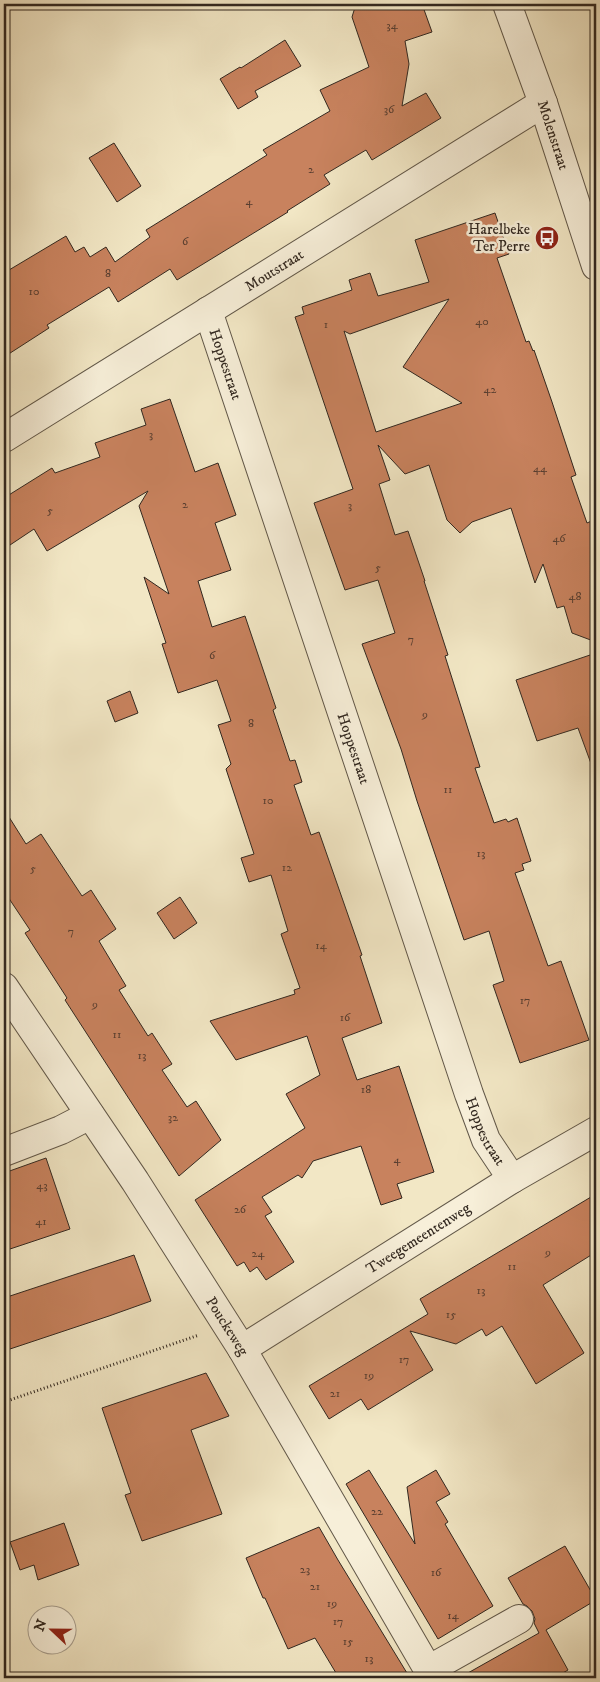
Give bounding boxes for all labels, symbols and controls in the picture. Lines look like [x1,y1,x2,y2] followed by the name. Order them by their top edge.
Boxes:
[386,18,399,33] house number: 34
[533,98,573,173] street label: Molenstraat
[384,102,395,117] house number: 36
[308,162,314,177] house number: 2
[246,194,254,209] house number: 4
[468,220,530,256] place label: Harelbeke Ter Perre
[534,225,560,251] bus stop icon: Harelbeke Ter Perre
[182,234,189,249] house number: 6
[241,245,307,296] street label: Moutstraat
[105,266,111,281] house number: 8
[29,284,39,299] house number: 10
[475,314,489,329] house number: 40
[324,317,328,332] house number: 1
[205,326,246,403] street label: Hoppestraat
[484,382,497,397] house number: 42
[149,427,153,442] house number: 3
[533,461,548,476] house number: 44
[182,497,188,512] house number: 2
[348,498,352,513] house number: 3
[47,503,53,518] house number: 5
[552,531,566,546] house number: 46
[375,560,381,575] house number: 5
[569,589,581,604] house number: 48
[408,632,414,647] house number: 7
[209,648,216,663] house number: 6
[421,707,428,722] house number: 9
[333,710,374,787] street label: Hoppestraat
[248,716,254,731] house number: 8
[444,782,452,797] house number: 11
[263,793,273,808] house number: 10
[477,846,485,861] house number: 13
[282,860,292,875] house number: 12
[30,861,36,876] house number: 5
[68,924,74,939] house number: 7
[315,938,328,953] house number: 14
[520,993,530,1008] house number: 17
[91,997,98,1012] house number: 9
[340,1010,351,1025] house number: 16
[113,1027,121,1042] house number: 11
[138,1048,146,1063] house number: 13
[361,1082,371,1097] house number: 18
[461,1094,509,1169] street label: Hoppestraat
[168,1110,178,1125] house number: 32
[394,1152,402,1167] house number: 4
[36,1178,48,1193] house number: 43
[362,1198,475,1279] street label: Tweegemeentenweg
[234,1202,247,1217] house number: 26
[35,1214,47,1229] house number: 41
[544,1245,551,1260] house number: 9
[252,1246,265,1261] house number: 24
[508,1259,516,1274] house number: 11
[477,1283,485,1298] house number: 13
[201,1293,253,1360] street label: Pouckeweg
[446,1307,456,1322] house number: 15
[399,1352,409,1367] house number: 17
[364,1368,374,1383] house number: 19
[330,1386,340,1401] house number: 21
[371,1504,383,1519] house number: 22
[300,1562,310,1577] house number: 23
[431,1565,442,1580] house number: 16
[310,1579,320,1594] house number: 21
[327,1596,337,1611] house number: 19
[28,1604,78,1654] north arrow
[447,1608,460,1623] house number: 14
[333,1614,343,1629] house number: 17
[30,1616,52,1634] text: N
[343,1634,353,1649] house number: 15
[365,1651,373,1666] house number: 13

